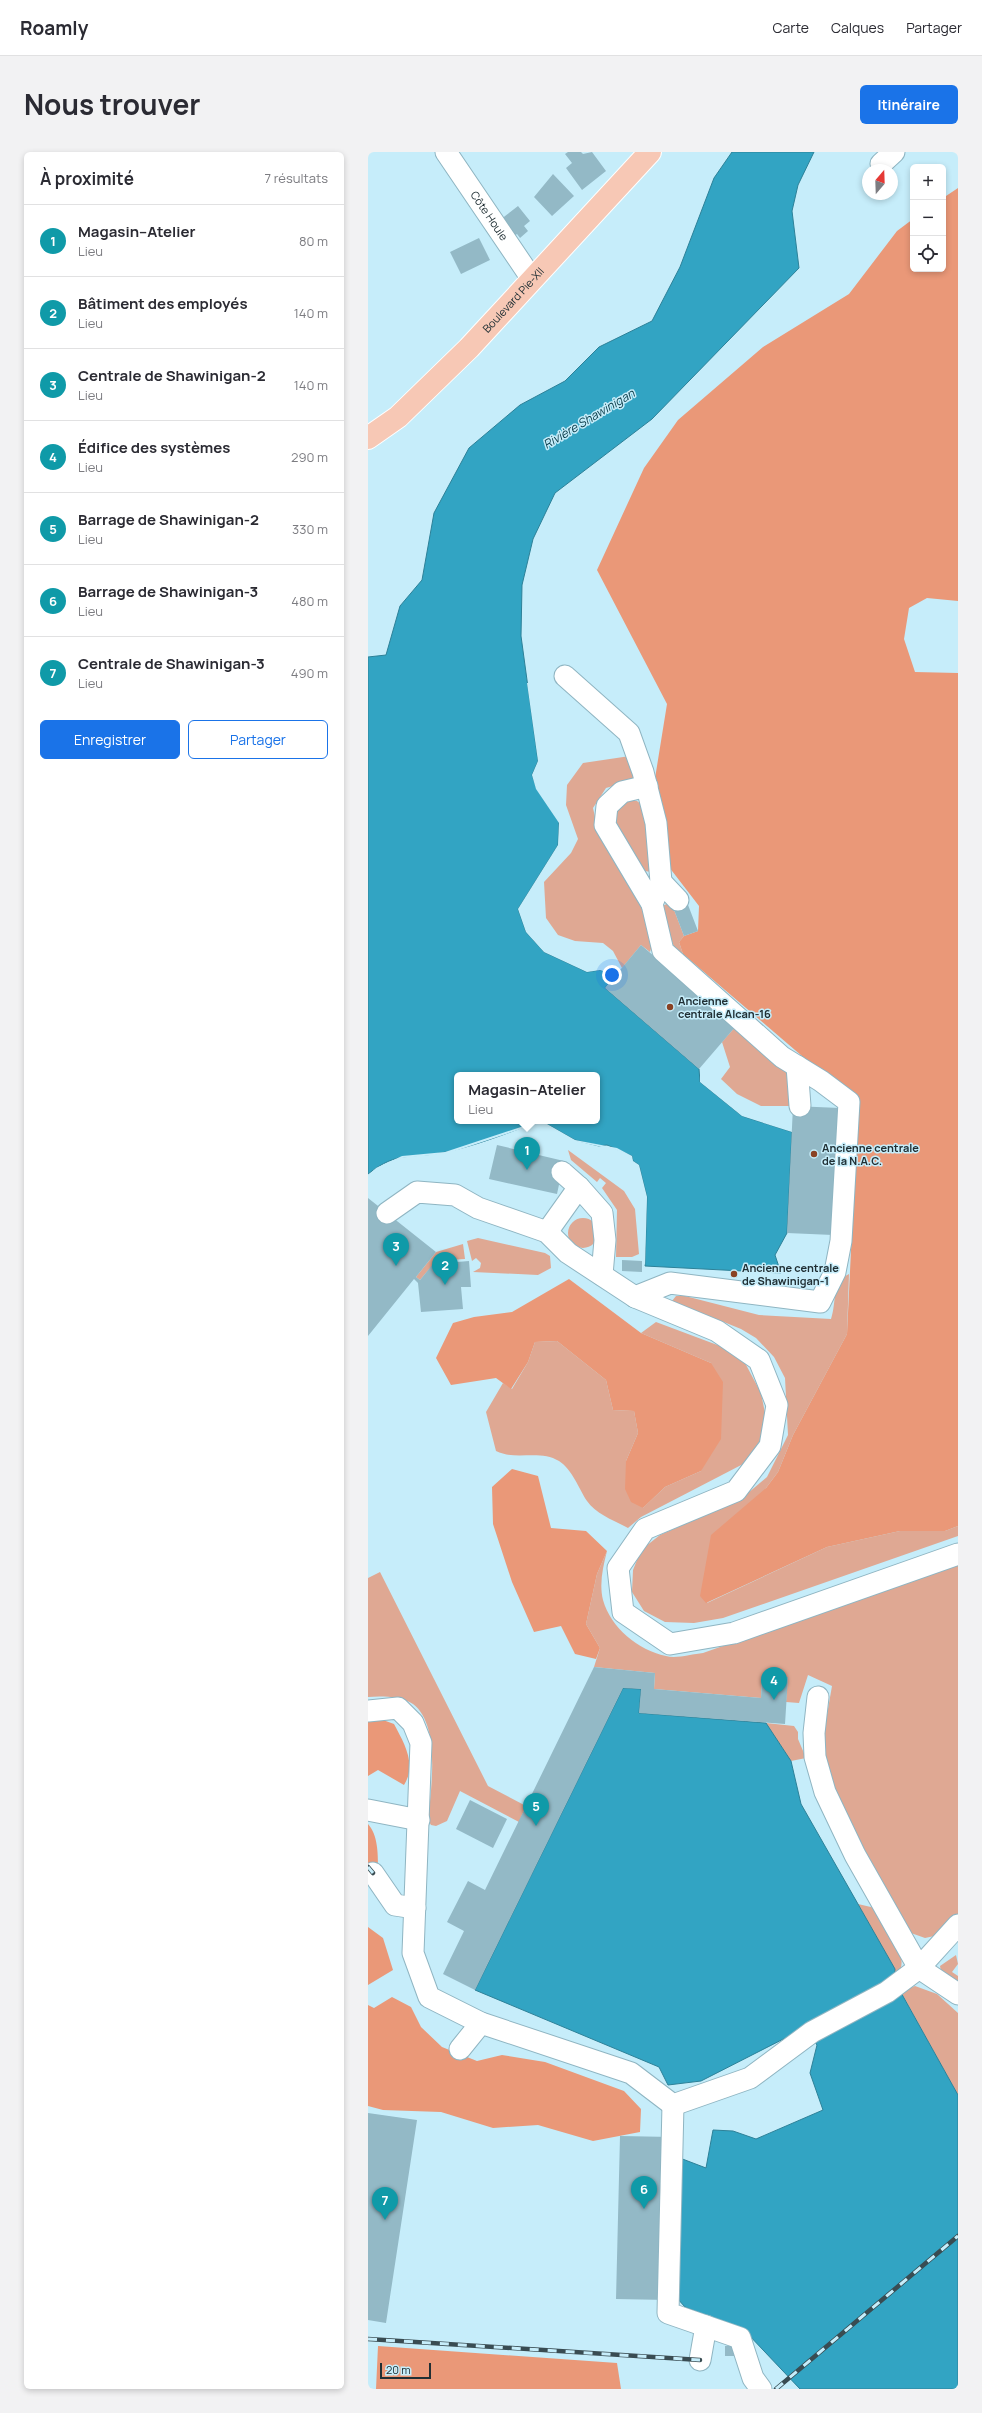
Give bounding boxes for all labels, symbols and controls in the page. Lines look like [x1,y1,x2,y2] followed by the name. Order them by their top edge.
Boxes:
[20,15,88,41] text: Roamly
[773,18,809,37] text: Carte
[831,18,884,37] text: Calques
[906,18,962,37] text: Partager
[24,85,200,123] text: Nous trouver
[860,85,958,124] button: Itinéraire
[862,164,898,200] north arrow
[910,164,946,272] map controls
[910,164,946,200] button: +
[40,167,134,190] text: À proximité
[265,169,328,187] text: 7 résultats
[467,188,512,244] street label: Côte Houle
[910,200,946,236] button: −
[78,221,196,242] text: Magasin–Atelier
[50,232,56,250] text: 1
[299,232,328,250] text: 80 m
[910,236,946,272] button: locate
[78,242,103,260] text: Lieu
[479,264,547,336] street label: Boulevard Pie-XII
[78,293,248,314] text: Bâtiment des employés
[49,304,57,322] text: 2
[294,304,328,322] text: 140 m
[78,314,103,332] text: Lieu
[78,365,266,386] text: Centrale de Shawinigan-2
[49,376,57,394] text: 3
[294,376,328,394] text: 140 m
[540,384,638,453] water label: Rivière Shawinigan
[78,386,103,404] text: Lieu
[78,437,230,458] text: Édifice des systèmes
[49,448,57,466] text: 4
[291,448,328,466] text: 290 m
[78,458,103,476] text: Lieu
[78,509,259,530] text: Barrage de Shawinigan-2
[49,520,57,538] text: 5
[292,520,328,538] text: 330 m
[78,530,103,548] text: Lieu
[78,581,258,602] text: Barrage de Shawinigan-3
[49,592,57,610] text: 6
[291,592,328,610] text: 480 m
[78,602,103,620] text: Lieu
[78,653,265,674] text: Centrale de Shawinigan-3
[50,664,56,682] text: 7
[291,664,328,682] text: 490 m
[78,674,103,692] text: Lieu
[40,720,180,759] button: Enregistrer
[188,720,328,759] button: Partager
[602,965,622,985] your location
[678,993,771,1021] place label: Ancienne centrale Alcan-16
[665,1002,675,1012] marker: Ancienne centrale Alcan-16
[454,1072,600,1124] popup
[468,1079,586,1100] text: Magasin–Atelier
[468,1100,493,1118] text: Lieu
[514,1137,540,1170] pin: 1
[822,1140,919,1168] place label: Ancienne centrale de la N.A.C.
[809,1149,819,1159] marker: Ancienne centrale de la N.A.C.
[383,1233,409,1266] pin: 3
[432,1252,458,1285] pin: 2
[742,1260,839,1288] place label: Ancienne centrale de Shawinigan-1
[729,1269,739,1279] marker: Ancienne centrale de Shawinigan-1
[761,1667,787,1700] pin: 4
[523,1793,549,1826] pin: 5
[631,2176,657,2209] pin: 6
[372,2187,398,2220] pin: 7
[380,2361,431,2380] scale bar
[386,2362,411,2377] text: 20 m

